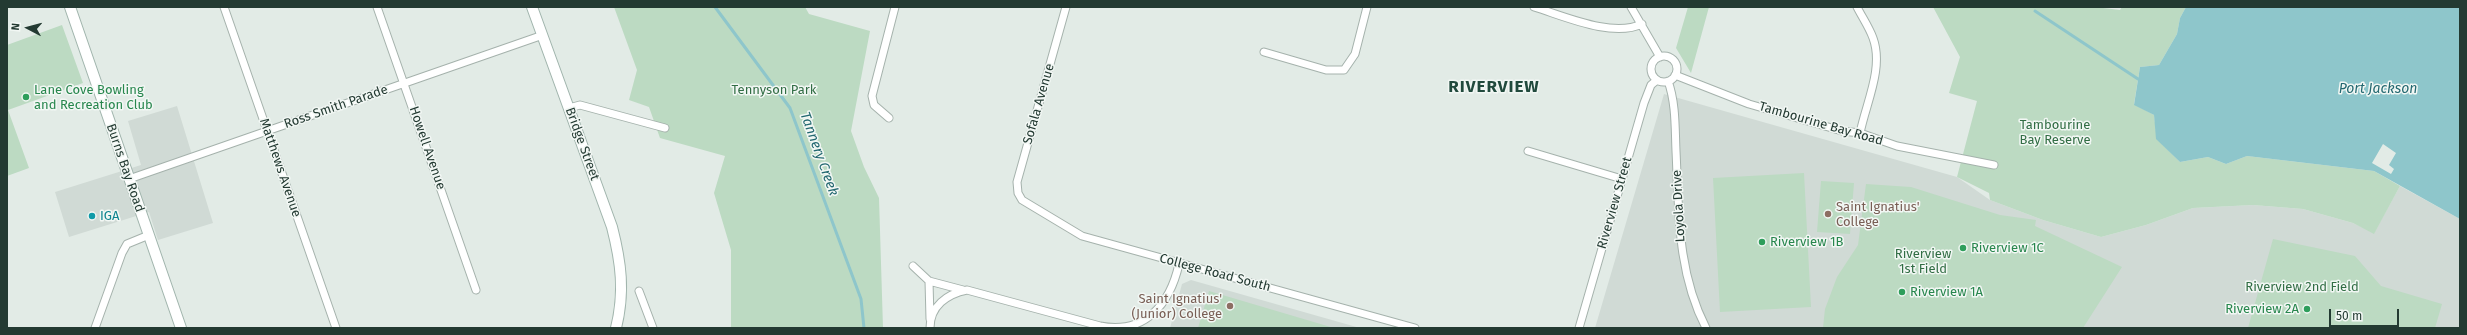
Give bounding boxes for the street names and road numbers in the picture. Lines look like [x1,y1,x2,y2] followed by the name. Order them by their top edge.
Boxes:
[1020,62,1058,146] street label: Sofala Avenue
[282,82,390,132] street label: Ross Smith Parade
[1757,99,1885,149] street label: Tambourine Bay Road
[405,104,449,192] street label: Howell Avenue
[562,105,602,183] street label: Bridge Street
[256,117,304,219] street label: Matthews Avenue
[103,122,147,214] street label: Burns Bay Road
[1594,155,1636,251] street label: Riverview Street
[1669,169,1689,243] street label: Loyola Drive
[1158,251,1272,295] street label: College Road South

